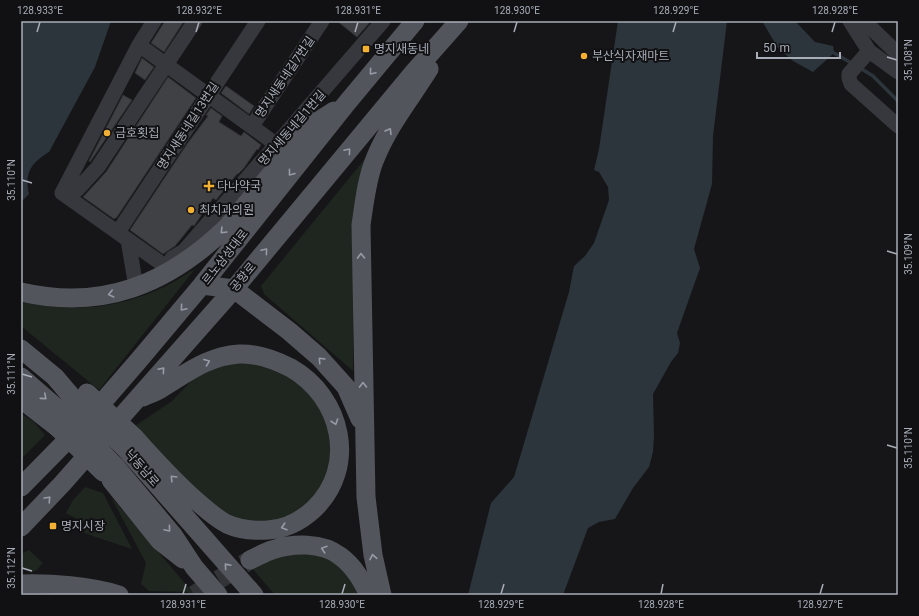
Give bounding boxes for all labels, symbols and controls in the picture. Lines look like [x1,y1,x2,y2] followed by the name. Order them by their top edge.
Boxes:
[17,5,63,16] text: 128.933°E
[176,5,222,16] text: 128.932°E
[335,5,381,16] text: 128.931°E
[494,5,540,16] text: 128.930°E
[653,5,699,16] text: 128.929°E
[812,5,858,16] text: 128.928°E
[253,34,317,120] street label: 명지새동네길7번길
[757,34,840,60] scale bar
[903,39,914,81] text: 35.108°N
[763,41,790,55] text: 50 m
[374,42,429,56] place label: 명지새동네
[361,44,371,54] marker: 명지새동네
[592,49,669,63] place label: 부산식자재마트
[579,51,589,61] marker: 부산식자재마트
[369,68,376,75] one-way arrow
[154,79,222,173] street label: 명지새동네길13번길
[256,88,328,168] street label: 명지새동네길1번길
[115,126,159,140] place label: 금호횟집
[102,128,112,138] marker: 금호횟집
[385,128,392,135] one-way arrow
[344,148,351,155] one-way arrow
[6,159,17,201] text: 35.110°N
[288,169,295,176] one-way arrow
[217,179,261,193] place label: 다나약국
[204,181,214,191] marker: 다나약국
[199,203,254,217] place label: 최치과의원
[186,205,196,215] marker: 최치과의원
[220,226,228,234] one-way arrow
[199,227,251,287] street label: 르노삼성대로
[903,233,914,275] text: 35.109°N
[261,248,268,255] one-way arrow
[357,253,365,259] one-way arrow
[227,260,259,294] street label: 공항로
[108,290,114,298] one-way arrow
[181,303,188,310] one-way arrow
[6,353,17,395] text: 35.111°N
[318,357,326,365] one-way arrow
[204,358,211,366] one-way arrow
[157,368,164,375] one-way arrow
[359,382,367,388] one-way arrow
[39,393,47,400] one-way arrow
[330,418,338,425] one-way arrow
[903,427,914,469] text: 35.110°N
[122,447,162,489] street label: 낙동남로
[170,475,178,483] one-way arrow
[43,496,51,504] one-way arrow
[61,519,105,533] place label: 명지시장
[48,521,58,531] marker: 명지시장
[281,522,288,531] one-way arrow
[164,524,171,531] one-way arrow
[320,545,327,554] one-way arrow
[6,547,17,589] text: 35.112°N
[370,554,378,560] one-way arrow
[225,563,232,571] one-way arrow
[160,599,206,610] text: 128.931°E
[319,599,365,610] text: 128.930°E
[478,599,524,610] text: 128.929°E
[638,599,684,610] text: 128.928°E
[797,599,843,610] text: 128.927°E

